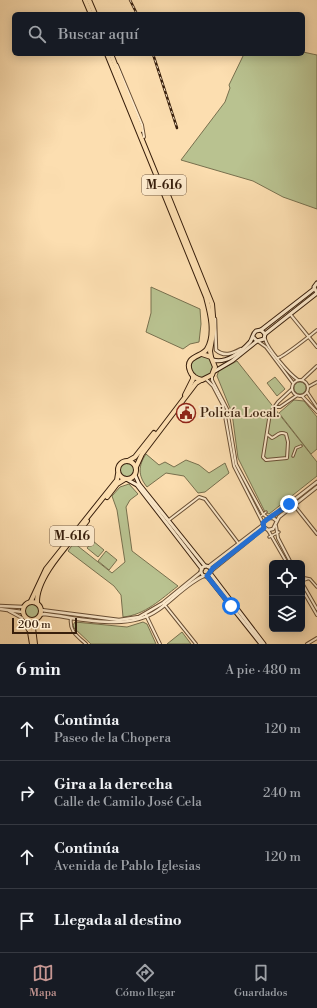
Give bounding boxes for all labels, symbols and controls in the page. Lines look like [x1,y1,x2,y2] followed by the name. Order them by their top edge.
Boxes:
[12,12,305,56] search box
[26,23,48,45] icon: search
[58,25,139,44] text: Buscar aquí
[142,175,186,195] road number: M-616
[175,402,197,424] public building icon: Policía Local.
[200,405,279,421] place label: Policía Local.
[280,495,298,513] route end
[50,526,94,546] road number: M-616
[269,560,305,632] map controls
[269,560,305,596] button: locate
[269,596,305,632] button: layers
[222,597,240,615] route start
[12,616,77,635] scale bar
[18,618,51,632] text: 200 m
[16,659,61,681] text: 6 min
[225,662,301,678] text: A pie · 480 m
[54,711,119,730] text: Continúa
[16,718,38,740] icon: ahead
[265,721,301,737] text: 120 m
[54,730,171,746] text: Paseo de la Chopera
[54,775,173,794] text: Gira a la derecha
[16,782,38,804] icon: right
[263,785,301,801] text: 240 m
[54,794,202,810] text: Calle de Camilo José Cela
[54,839,119,858] text: Continúa
[16,846,38,868] icon: ahead
[265,849,301,865] text: 120 m
[54,858,201,874] text: Avenida de Pablo Iglesias
[16,910,38,932] icon: arrive
[54,911,182,930] text: Llegada al destino
[29,962,57,1000] tab: Mapa
[115,962,175,1000] tab: Cómo llegar
[234,962,288,1000] tab: Guardados

